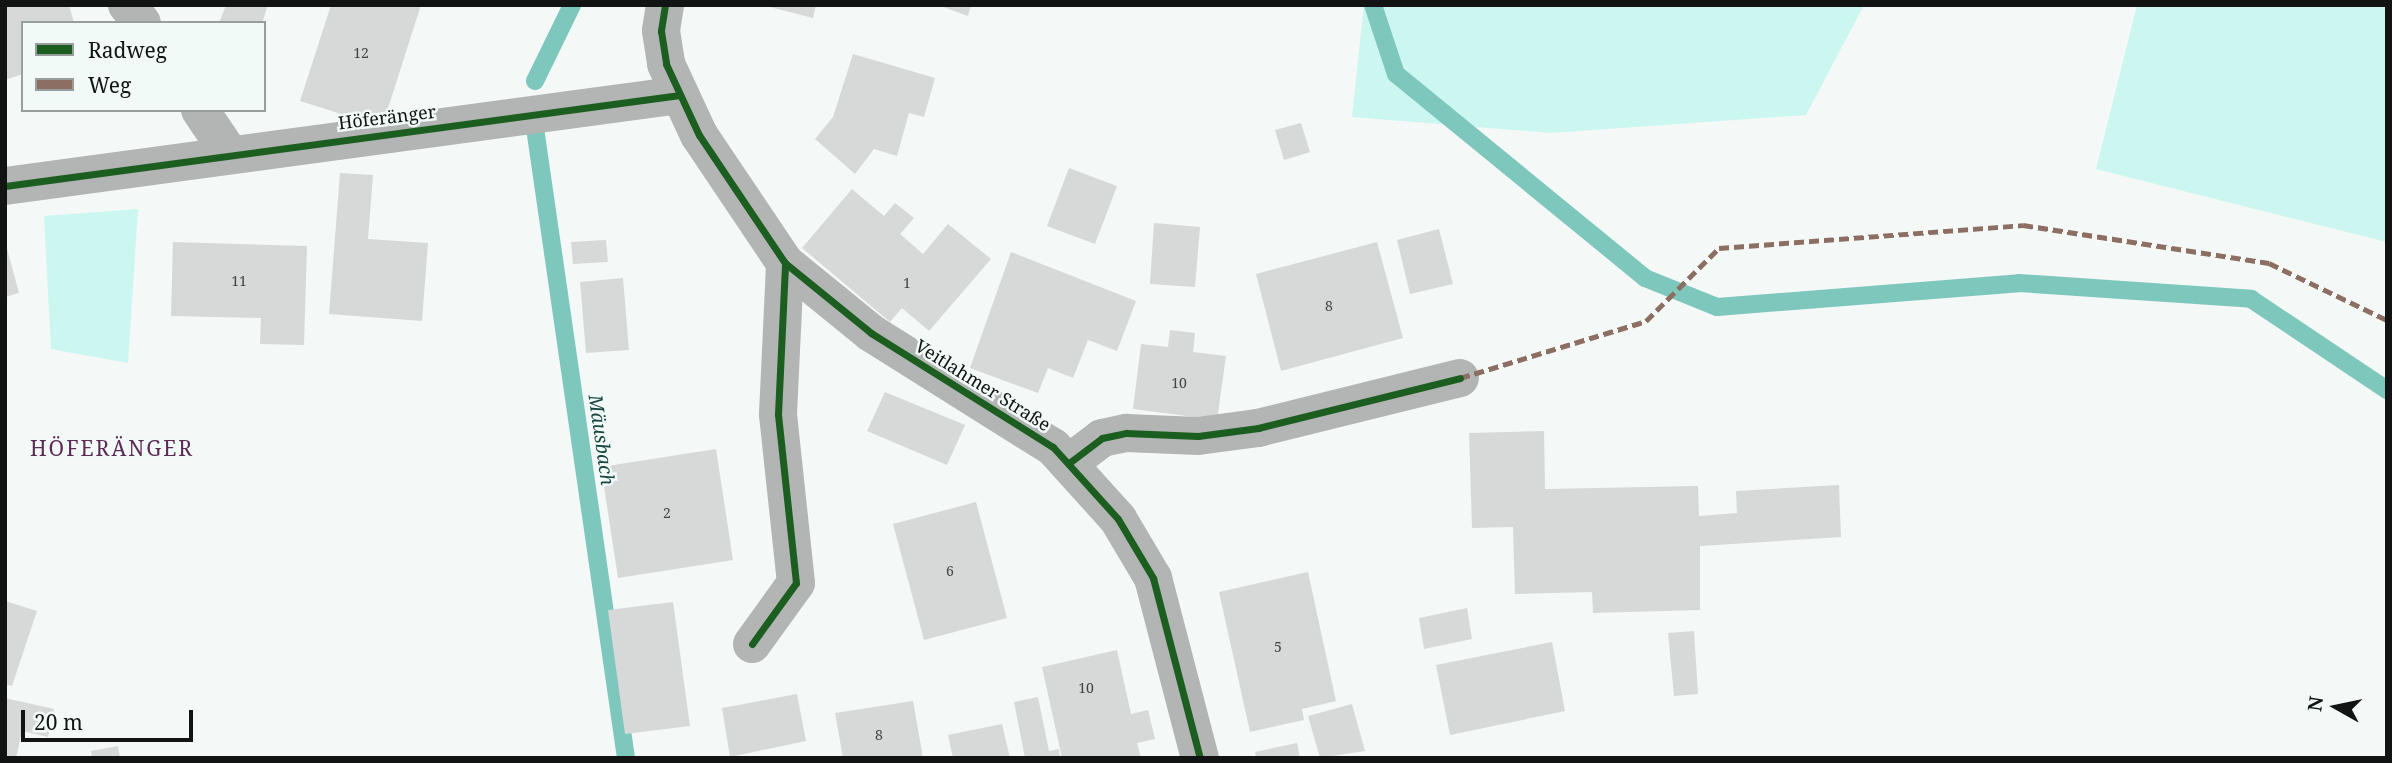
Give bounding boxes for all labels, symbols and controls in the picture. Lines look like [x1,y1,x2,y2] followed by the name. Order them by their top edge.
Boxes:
[21,21,266,112] legend
[88,36,167,64] text: Radweg
[353,45,369,61] house number: 12
[88,71,131,99] text: Weg
[337,100,437,134] street label: Höferänger
[231,273,247,289] house number: 11
[903,275,911,291] house number: 1
[1325,298,1333,314] house number: 8
[911,335,1055,435] street label: Veitlahmer Straße
[1171,375,1187,391] house number: 10
[583,393,619,487] water label: Mäusbach
[31,435,193,461] district label: HÖFERÄNGER
[663,505,671,521] house number: 2
[946,563,954,579] house number: 6
[1274,639,1282,655] house number: 5
[2301,672,2371,742] north arrow
[1078,680,1094,696] house number: 10
[2301,694,2329,713] text: N
[24,696,196,740] scale bar
[34,708,83,736] text: 20 m
[875,727,883,743] house number: 8

